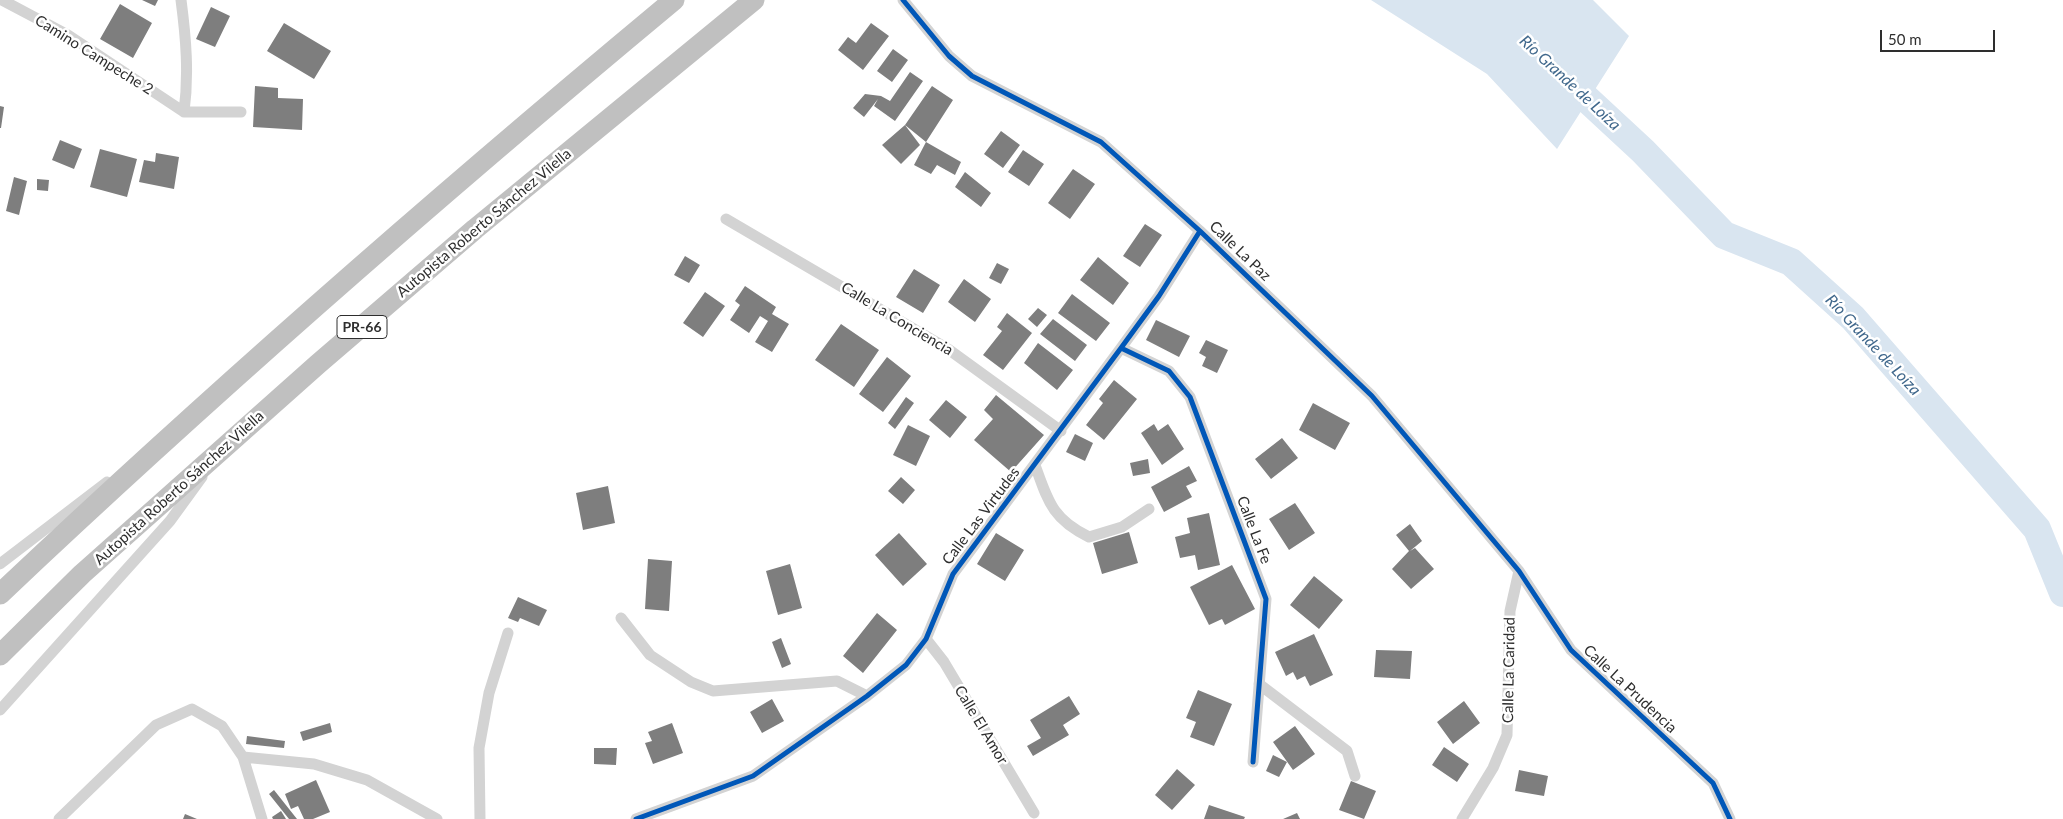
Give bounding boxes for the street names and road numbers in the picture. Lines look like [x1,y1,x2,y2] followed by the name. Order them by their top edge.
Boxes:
[31,11,157,99] street label: Camino Campeche 2
[393,145,575,301] street label: Autopista Roberto Sánchez Vilella
[1206,217,1274,285] street label: Calle La Paz
[838,278,956,360] street label: Calle La Conciencia
[337,316,387,338] road number: PR-66
[91,407,267,569] street label: Autopista Roberto Sánchez Vilella
[938,464,1024,568] street label: Calle Las Virtudes
[1233,494,1275,566] street label: Calle La Fe
[1499,617,1519,723] street label: Calle La Caridad
[1580,641,1680,737] street label: Calle La Prudencia
[950,682,1012,768] street label: Calle El Amor

